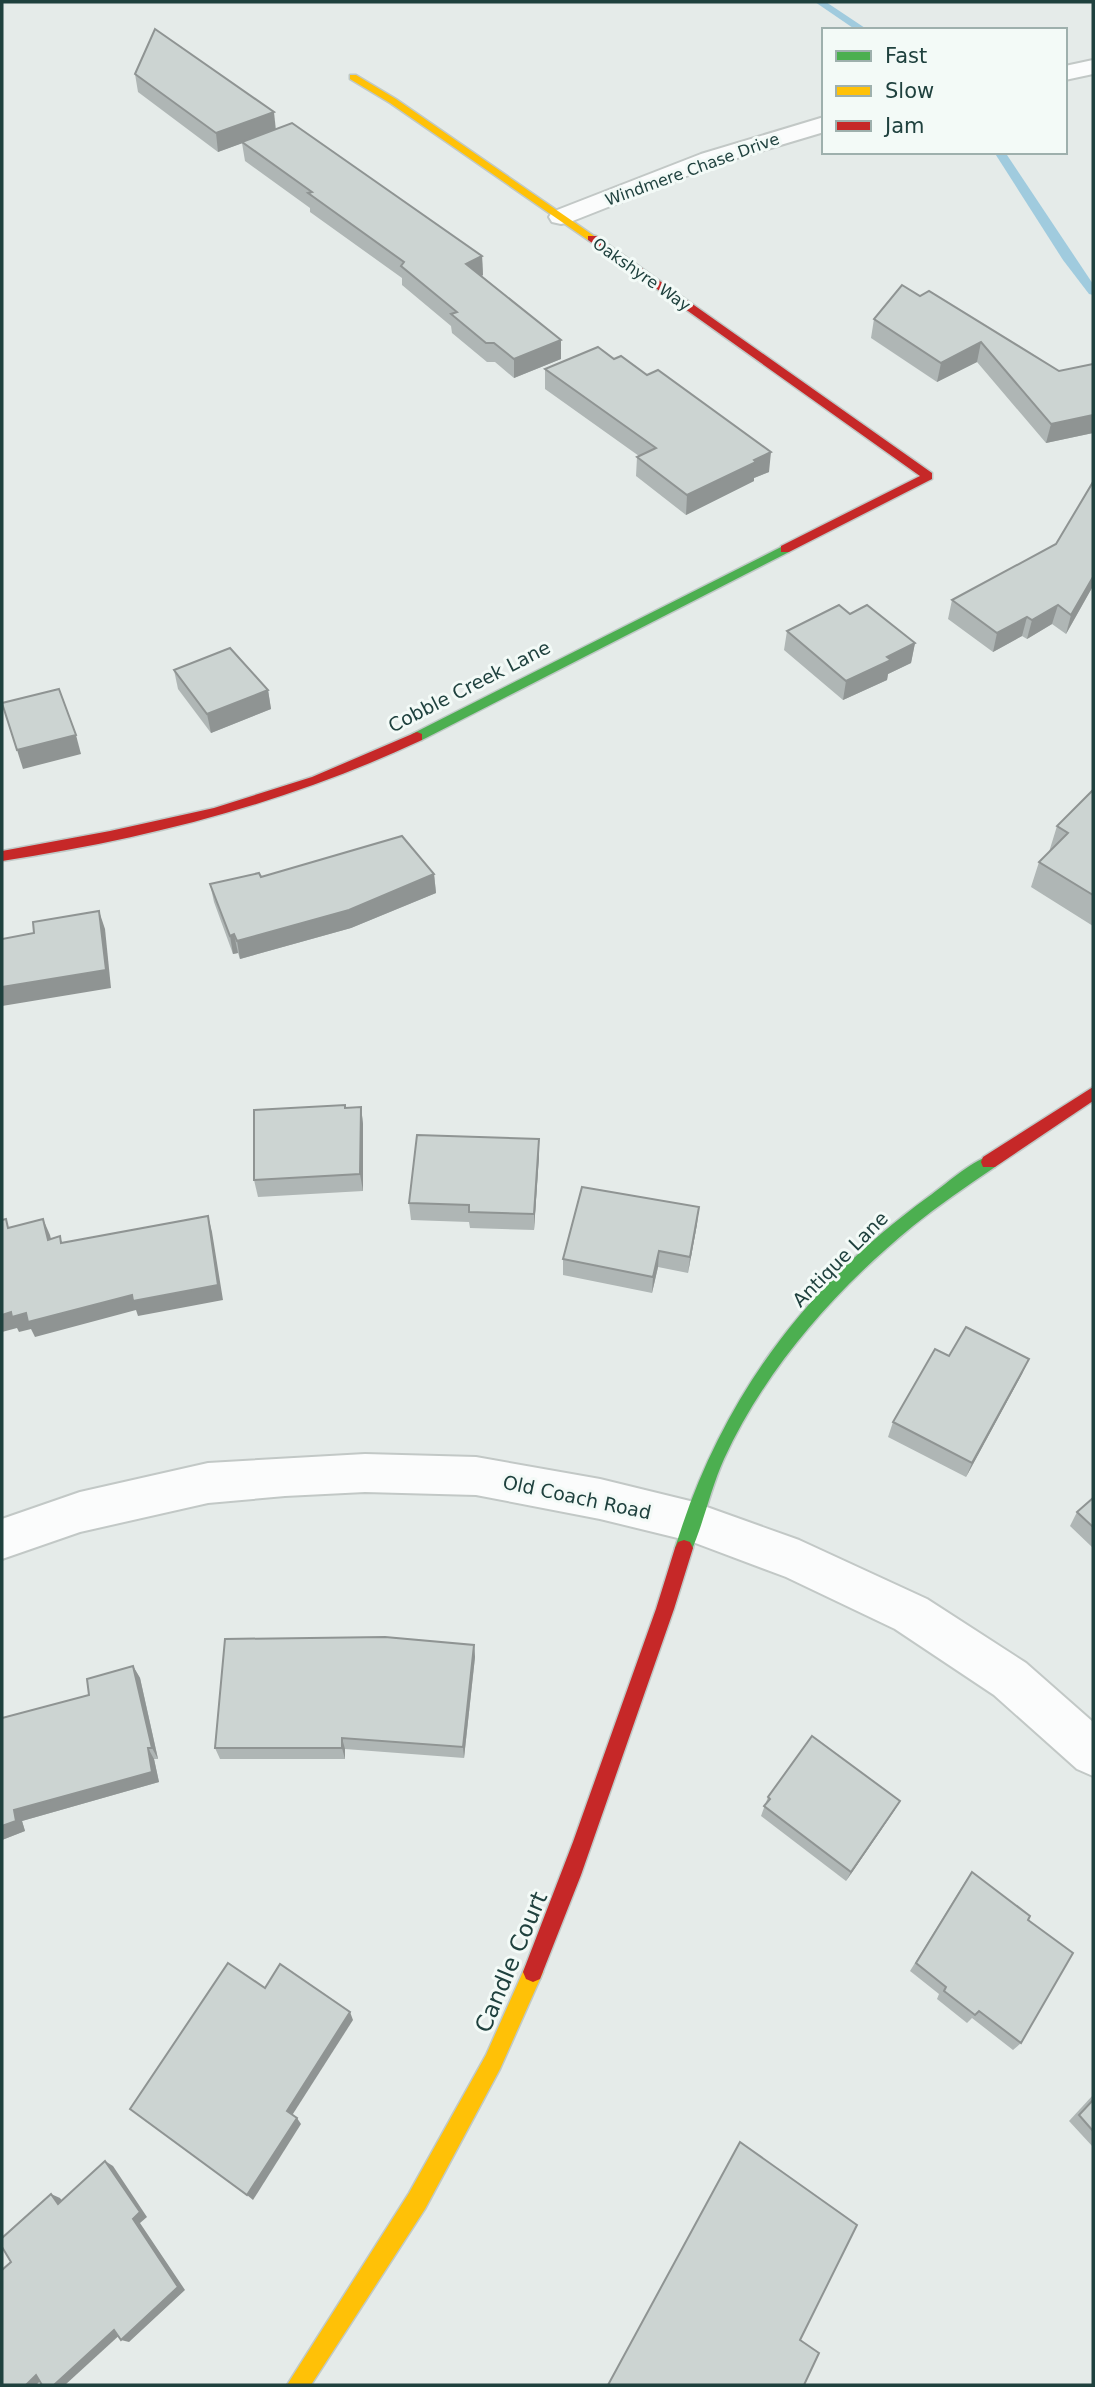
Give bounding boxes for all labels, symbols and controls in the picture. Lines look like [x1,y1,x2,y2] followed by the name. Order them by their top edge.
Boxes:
[822,28,1067,154] legend
[885,44,927,68] text: Fast
[885,79,934,103] text: Slow
[883,114,925,138] text: Jam
[603,129,782,210] street label: Windmere Chase Drive
[589,234,694,315] street label: Oakshyre Way
[384,636,554,736] street label: Cobble Creek Lane
[788,1207,892,1311] street label: Antique Lane
[501,1471,653,1523] street label: Old Coach Road
[470,1888,552,2036] street label: Candle Court

